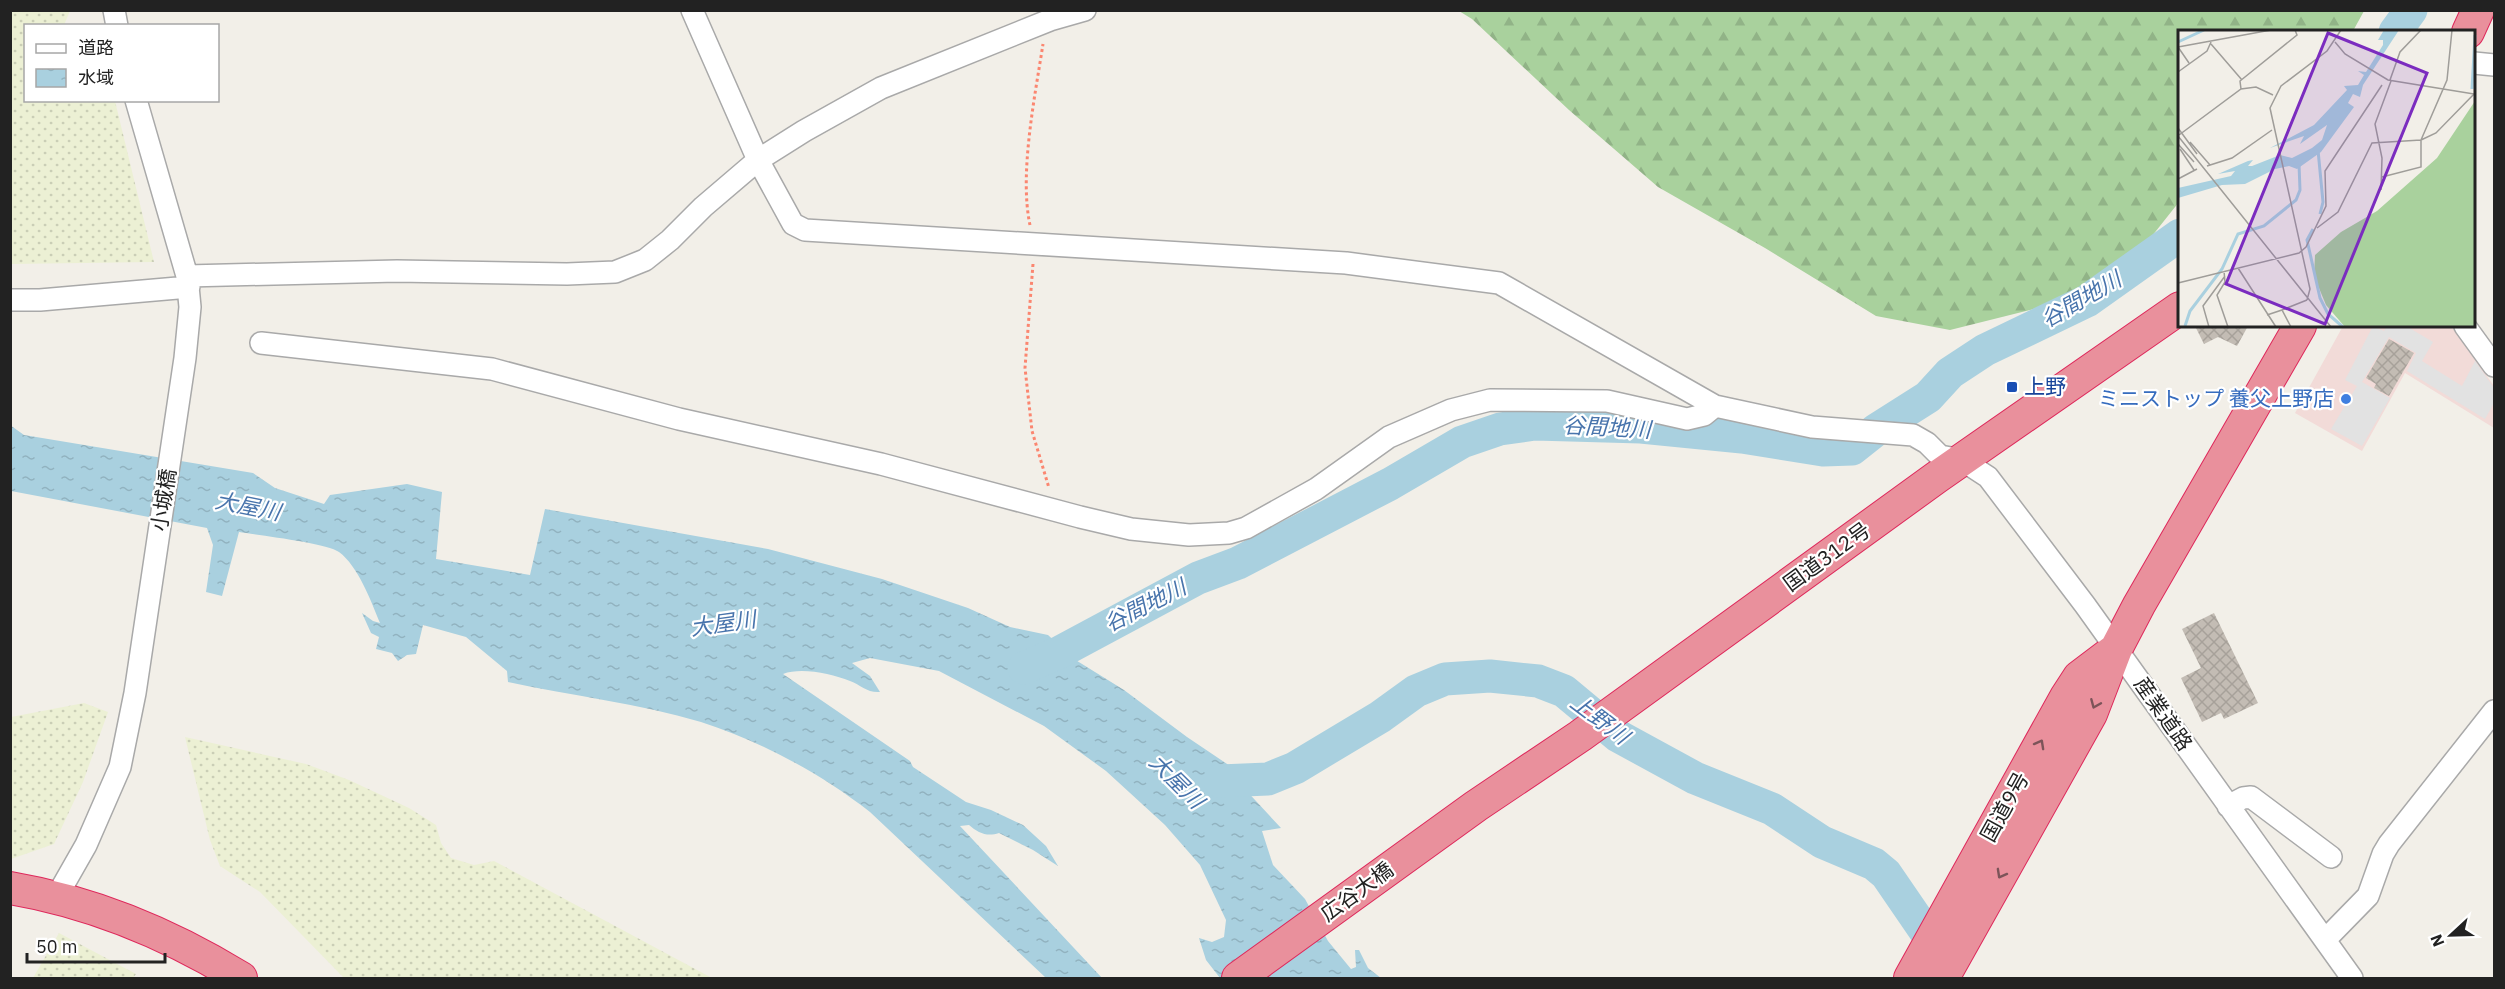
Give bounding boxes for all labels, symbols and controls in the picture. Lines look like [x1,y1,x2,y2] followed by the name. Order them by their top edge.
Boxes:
[24,24,219,102] legend
[2178,30,2475,327] inset map
[78,36,114,59] text: 道路
[78,66,114,89] text: 水域
[2035,263,2128,333] water label: 谷間地川
[2024,372,2066,400] place label: 上野
[2005,380,2019,394] marker: 上野
[2098,384,2334,412] place label: ミニストップ 養父上野店
[2339,392,2353,406] marker: ミニストップ 養父上野店
[1562,410,1654,443] water label: 谷間地川
[144,467,182,533] street label: 小城橋
[213,485,285,526] water label: 大屋川
[1777,515,1875,597] street label: 国道312号
[1099,571,1192,637] water label: 谷間地川
[688,603,760,641] water label: 大屋川
[2128,671,2199,756] street label: 産業道路
[1565,687,1637,751] water label: 上野川
[2091,697,2103,708] one-way arrow
[2033,740,2044,750] one-way arrow
[1144,747,1212,816] water label: 大屋川
[1974,767,2035,846] street label: 国道9号
[1314,855,1399,927] street label: 広谷大橋
[1997,868,2008,879] one-way arrow
[2421,905,2481,965] north arrow
[27,926,165,964] scale bar
[2426,931,2449,950] text: N
[36,935,78,958] text: 50 m

